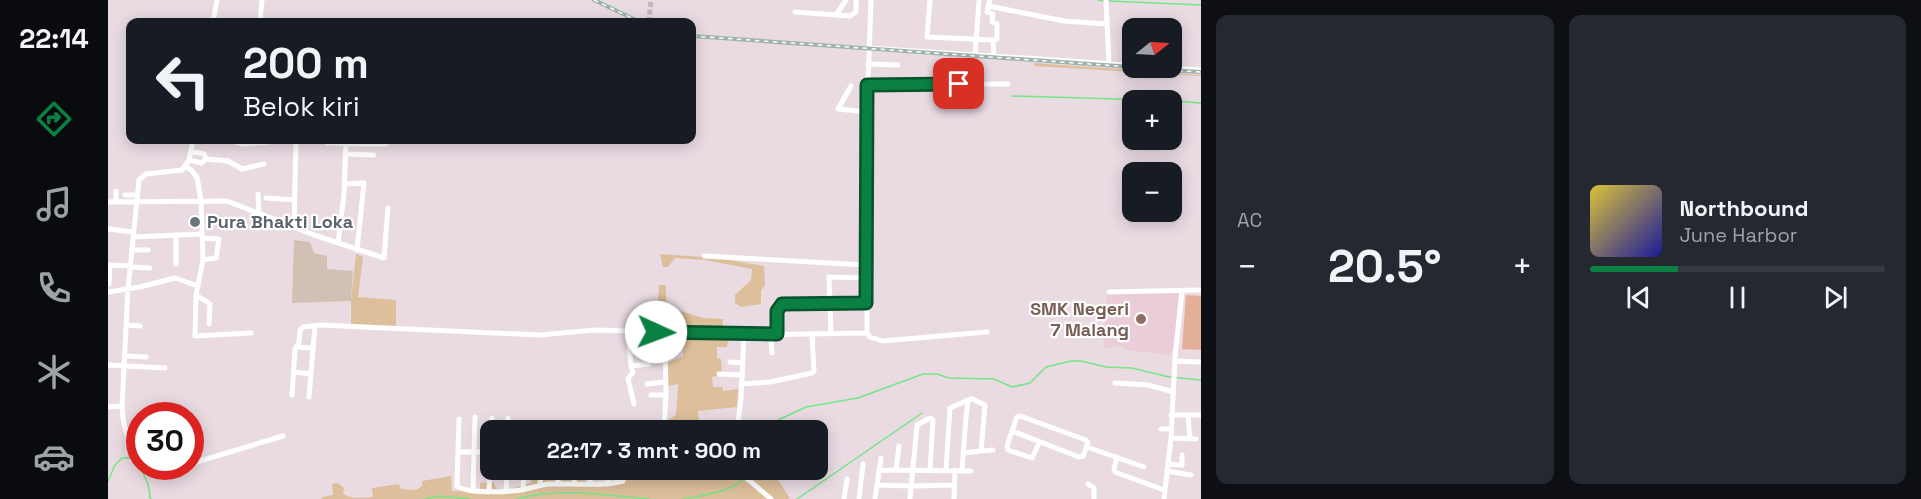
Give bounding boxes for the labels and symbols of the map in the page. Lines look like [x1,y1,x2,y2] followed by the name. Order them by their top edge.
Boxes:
[1122,18,1182,78] north arrow
[933,58,984,109] pin
[207,210,354,233] place label: Pura Bhakti Loka
[188,215,202,229] marker: Pura Bhakti Loka
[1030,297,1129,341] place label: SMK Negeri 7 Malang
[624,300,688,364] position arrow
[1134,312,1148,326] marker: SMK Negeri 7 Malang
[126,402,204,480] speed limit sign: 30

